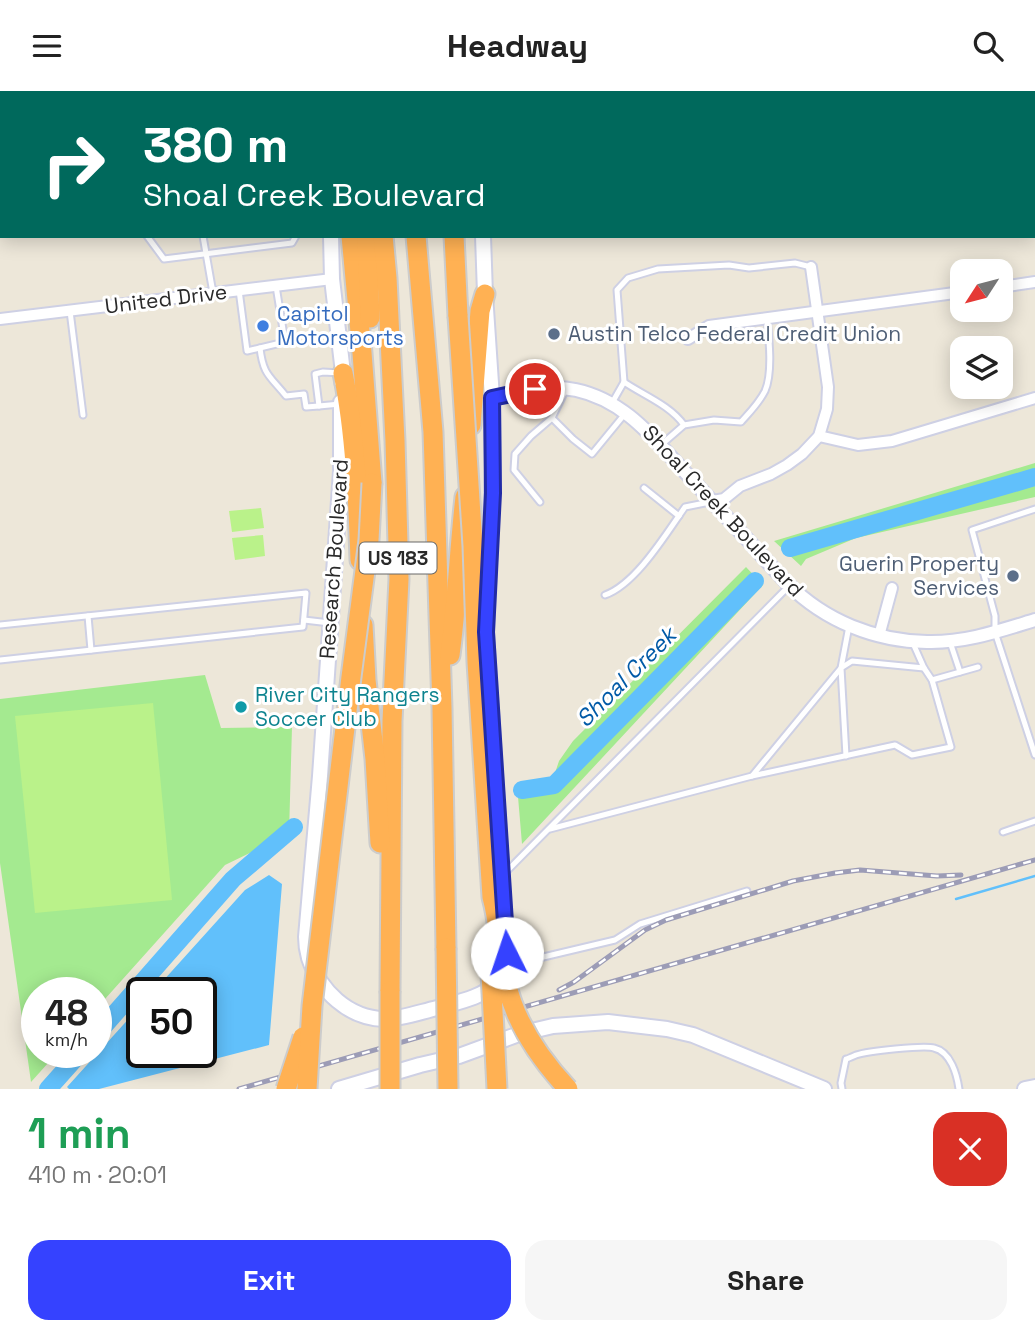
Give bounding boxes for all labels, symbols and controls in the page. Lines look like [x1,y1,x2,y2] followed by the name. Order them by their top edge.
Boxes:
[447,26,588,66] text: Headway
[28,27,66,65] icon: menu
[969,27,1007,65] icon: search
[143,114,288,176] text: 380 m
[28,119,119,210] icon: right
[143,175,486,215] text: Shoal Creek Boulevard
[950,259,1013,322] north arrow
[950,259,1013,399] map controls
[103,278,229,319] street label: United Drive
[277,300,404,351] place label: Capitol Motorsports
[255,318,271,334] marker: Capitol Motorsports
[568,320,901,347] place label: Austin Telco Federal Credit Union
[546,326,562,342] marker: Austin Telco Federal Credit Union
[950,336,1013,399] button: layers
[505,359,565,419] pin
[516,370,554,408] icon: arrive
[637,419,810,602] street label: Shoal Creek Boulevard
[313,458,354,660] street label: Research Boulevard
[360,543,436,573] road number: US 183
[839,550,999,601] place label: Guerin Property Services
[1005,568,1021,584] marker: Guerin Property Services
[569,619,684,734] water label: Shoal Creek
[255,681,439,732] place label: River City Rangers Soccer Club
[233,699,249,715] marker: River City Rangers Soccer Club
[470,916,544,990] position arrow
[126,977,217,1068] speed limit sign: 50
[45,991,88,1035] text: 48
[45,1028,88,1051] text: km/h
[28,1107,131,1160] text: 1 min
[933,1112,1007,1186] button: close
[28,1160,167,1190] text: 410 m · 20:01
[28,1240,511,1320] button: Exit
[525,1240,1007,1320] button: Share

